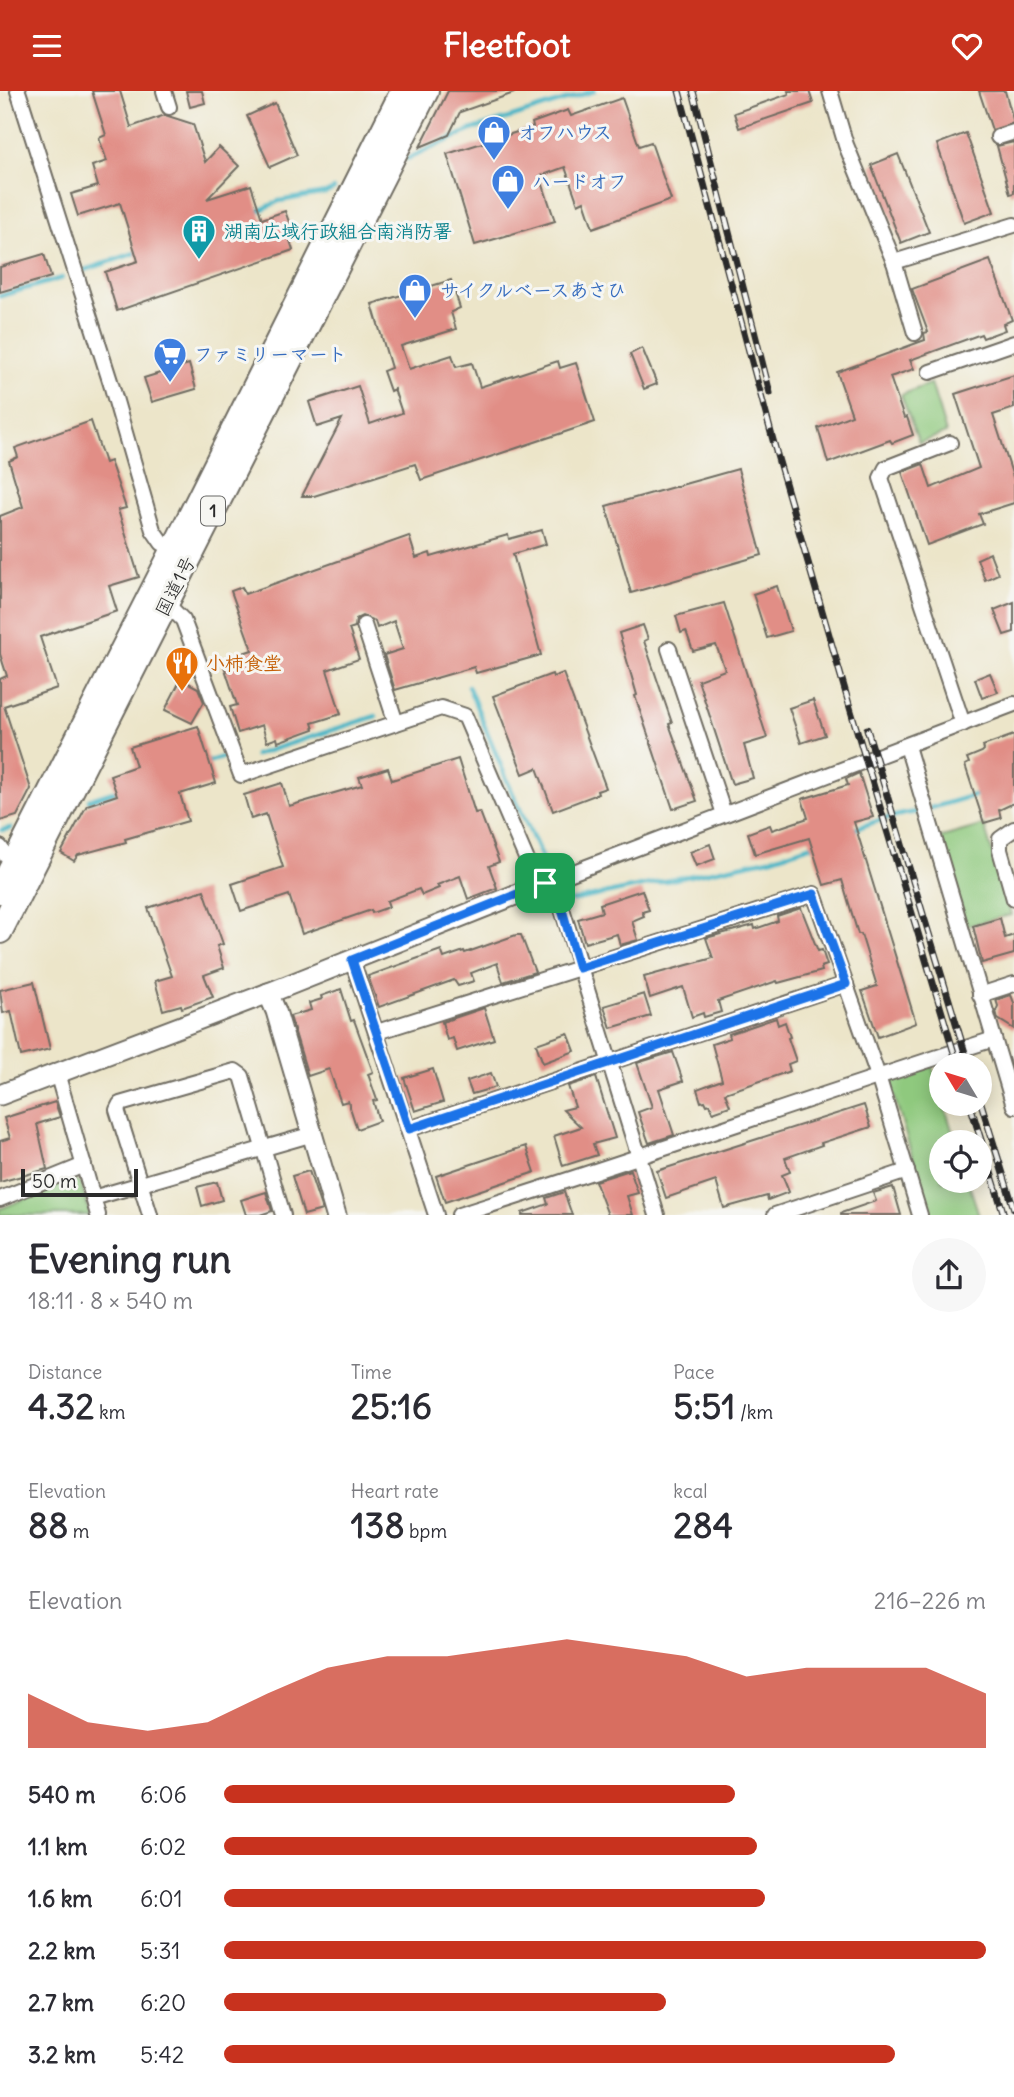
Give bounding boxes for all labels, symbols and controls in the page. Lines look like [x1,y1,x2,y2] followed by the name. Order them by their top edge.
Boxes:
[443,25,571,66] text: Fleetfoot
[28,27,66,65] icon: menu
[948,27,986,65] icon: heart
[475,113,513,162] shop icon: オフハウス
[518,120,612,144] place label: オフハウス
[489,162,527,211] shop icon: ハードオフ
[532,169,627,193] place label: ハードオフ
[180,212,218,261] building icon: 湖南広域行政組合南消防署
[224,219,452,243] place label: 湖南広域行政組合南消防署
[396,271,434,320] shop icon: サイクルベースあさひ
[440,278,626,302] place label: サイクルベースあさひ
[151,335,189,384] supermarket icon: ファミリーマート
[194,342,347,366] place label: ファミリーマート
[201,497,225,525] road number: 1
[150,552,200,620] street label: 国道1号
[163,644,201,693] restaurant icon: 小柿食堂
[206,651,282,675] place label: 小柿食堂
[515,853,575,913] pin
[526,864,564,902] icon: arrive
[929,1053,992,1117] north arrow
[929,1053,992,1193] map controls
[929,1130,992,1193] button: locate
[21,1166,138,1198] scale bar
[32,1169,77,1193] text: 50 m
[28,1236,231,1283] text: Evening run
[912,1238,986,1312] button: share
[28,1286,193,1315] text: 18:11 · 8 × 540 m
[28,1360,102,1384] text: Distance
[351,1360,392,1384] text: Time
[673,1360,715,1384] text: Pace
[28,1384,95,1428] text: 4.32
[351,1384,432,1428] text: 25:16
[673,1384,735,1428] text: 5:51
[95,1400,125,1424] text: km
[735,1400,773,1424] text: /km
[28,1479,106,1503] text: Elevation
[351,1479,439,1503] text: Heart rate
[673,1479,708,1503] text: kcal
[28,1503,68,1547] text: 88
[351,1503,405,1547] text: 138
[673,1503,733,1547] text: 284
[68,1519,90,1543] text: m
[405,1519,447,1543] text: bpm
[28,1586,122,1615] text: Elevation
[874,1586,986,1615] text: 216–226 m
[28,1780,95,1809] text: 540 m
[140,1780,187,1809] text: 6:06
[28,1832,87,1861] text: 1.1 km
[140,1832,186,1861] text: 6:02
[28,1884,93,1913] text: 1.6 km
[140,1884,183,1913] text: 6:01
[28,1936,95,1965] text: 2.2 km
[140,1936,180,1965] text: 5:31
[28,1988,94,2017] text: 2.7 km
[140,1988,186,2017] text: 6:20
[28,2040,96,2069] text: 3.2 km
[140,2040,184,2069] text: 5:42

